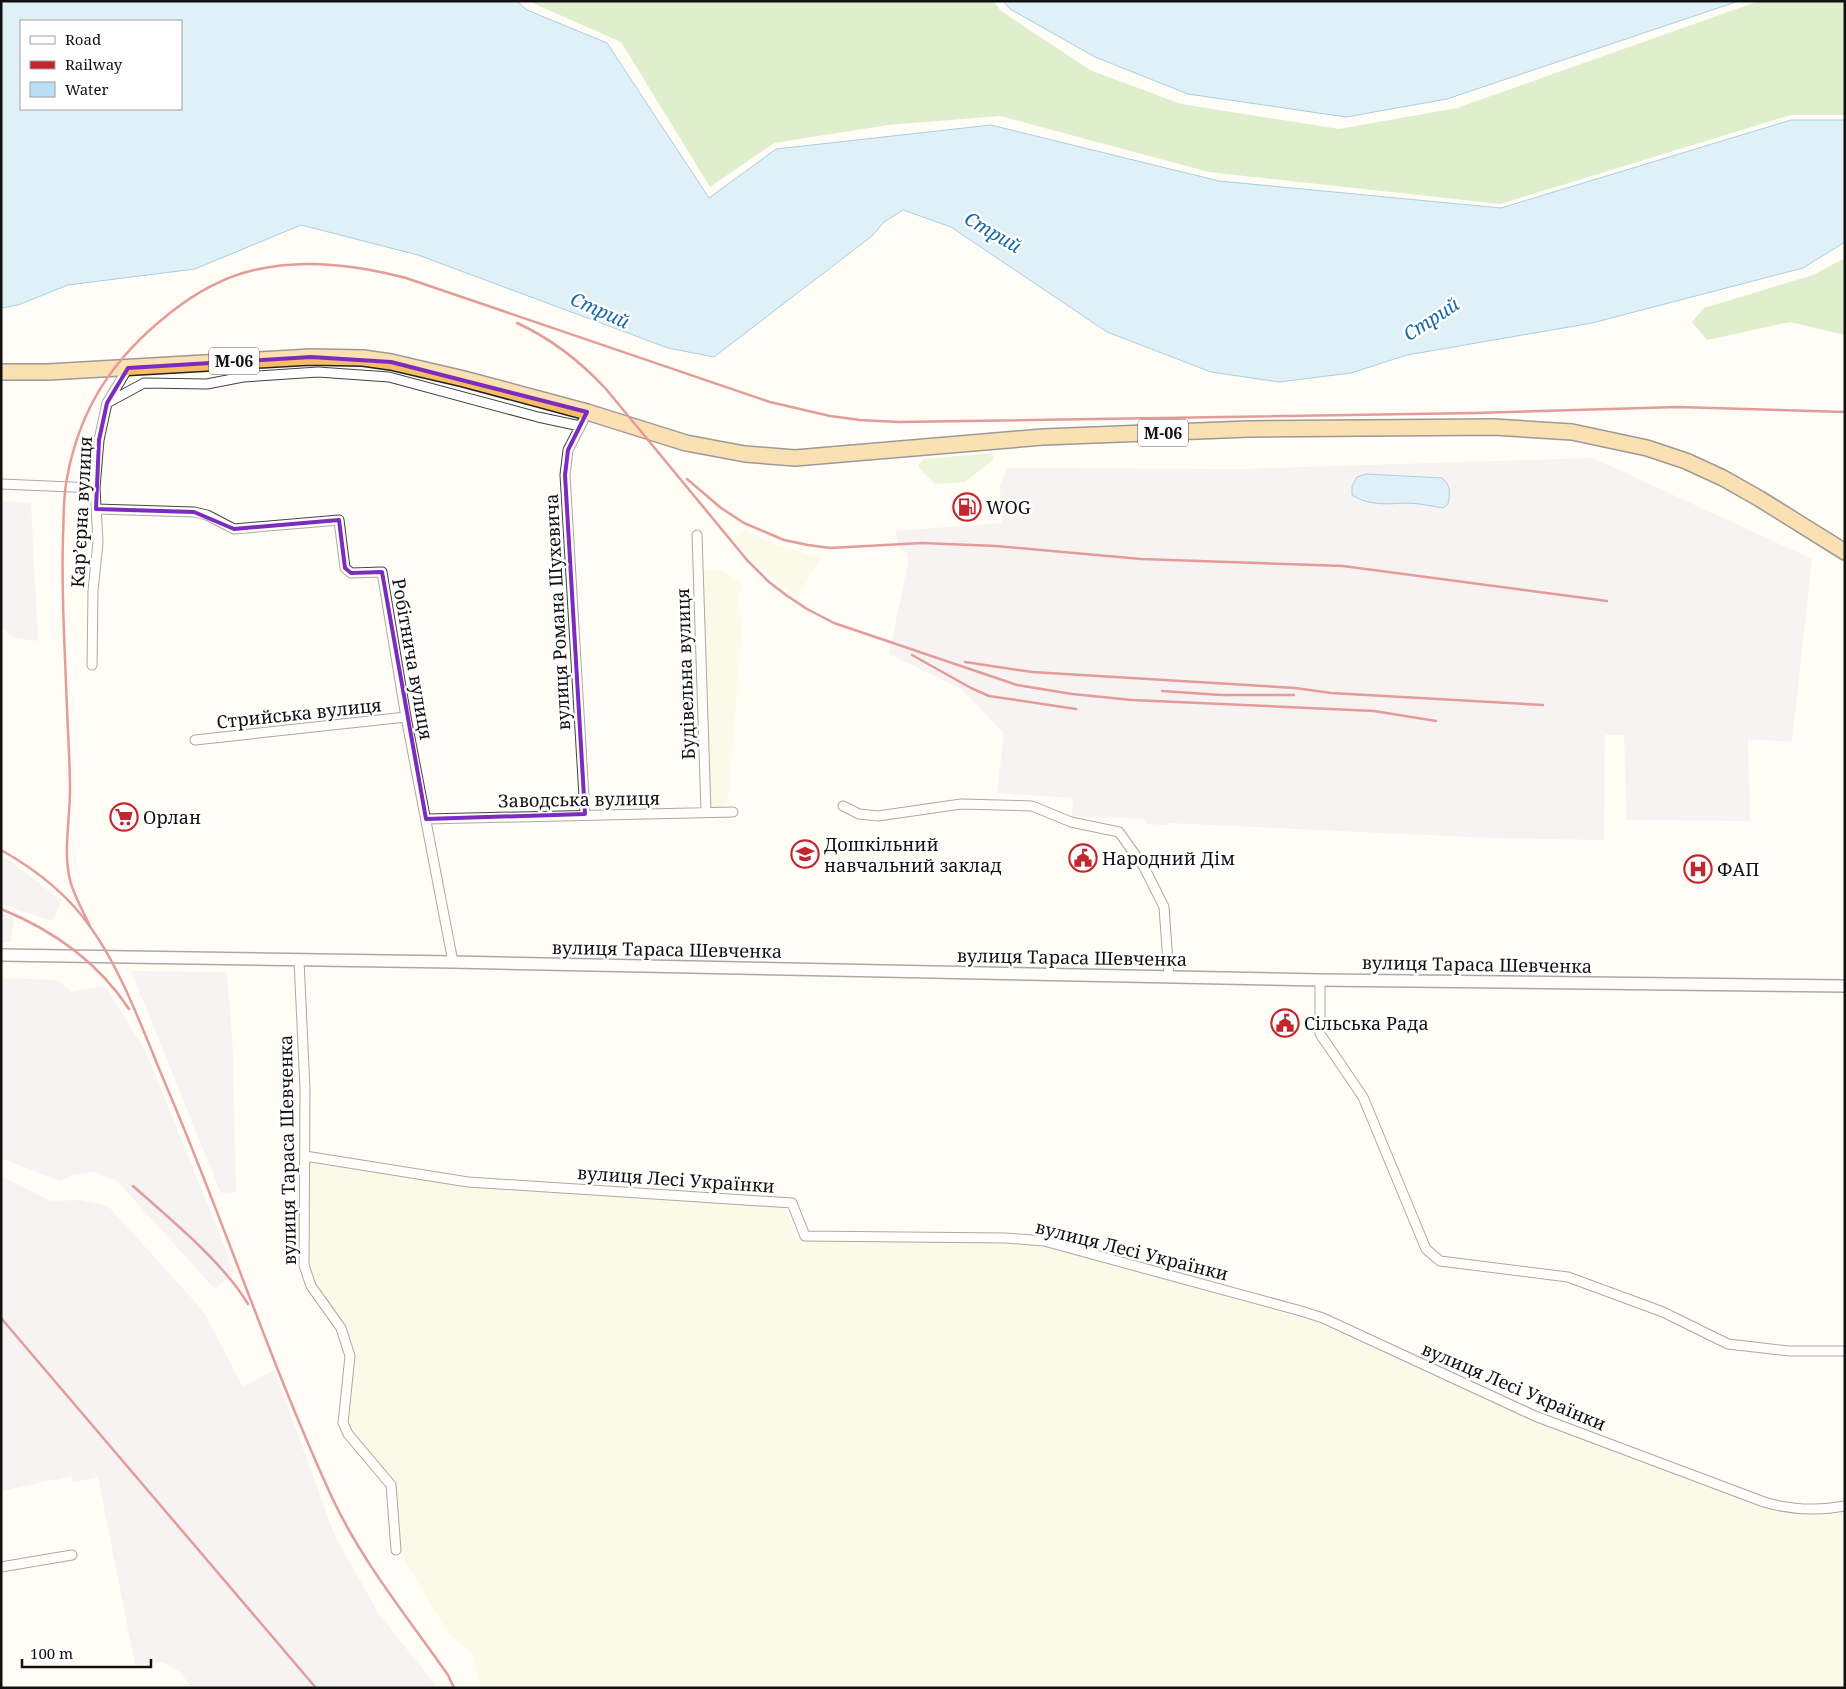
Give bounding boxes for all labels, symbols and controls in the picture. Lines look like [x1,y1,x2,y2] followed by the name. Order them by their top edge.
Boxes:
[20,20,182,110] legend
[65,29,101,49] text: Road
[65,54,123,74] text: Railway
[65,79,108,99] text: Water
[960,205,1026,259] water label: Стрий
[566,286,634,334] water label: Стрий
[1398,291,1464,347] water label: Стрий
[209,348,259,374] road number: М-06
[1138,419,1188,446] road number: М-06
[65,436,97,588] street label: Карʼєрна вулиця
[952,492,982,522] fuel station icon: WOG
[539,493,575,731] street label: вулиця Романа Шухевича
[986,495,1031,519] place label: WOG
[387,576,439,742] street label: Робітнича вулиця
[670,588,700,760] street label: Будівельна вулиця
[215,692,383,734] street label: Стрийська вулиця
[498,786,660,812] street label: Заводська вулиця
[109,802,139,832] supermarket icon: Орлан
[143,805,201,829] place label: Орлан
[824,832,1002,877] place label: Дошкільний навчальний заклад
[790,839,820,869] school or university icon: Дошкільний навчальний заклад
[1068,843,1098,873] public building icon: Народний Дім
[1102,846,1235,870] place label: Народний Дім
[1683,854,1713,884] hospital icon: ФАП
[1717,857,1759,881] place label: ФАП
[552,935,782,963] street label: вулиця Тараса Шевченка
[957,943,1187,971] street label: вулиця Тараса Шевченка
[1362,950,1592,978] street label: вулиця Тараса Шевченка
[1270,1008,1300,1038] public building icon: Сільська Рада
[1304,1011,1429,1035] place label: Сільська Рада
[273,1035,301,1265] street label: вулиця Тараса Шевченка
[576,1160,776,1198] street label: вулиця Лесі Українки
[1033,1214,1231,1286] street label: вулиця Лесі Українки
[1418,1336,1610,1436] street label: вулиця Лесі Українки
[22,1636,151,1668] scale bar
[30,1643,73,1663] text: 100 m

